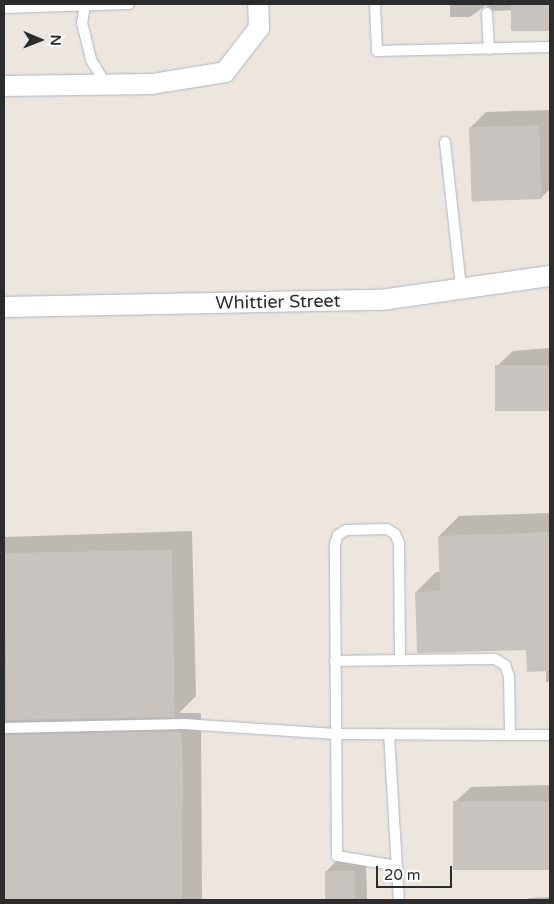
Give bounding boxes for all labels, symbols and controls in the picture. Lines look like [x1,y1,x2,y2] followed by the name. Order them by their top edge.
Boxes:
[15,15,65,65] north arrow
[47,34,64,46] text: N
[215,290,341,314] street label: Whittier Street
[379,856,455,888] scale bar
[384,866,421,884] text: 20 m

